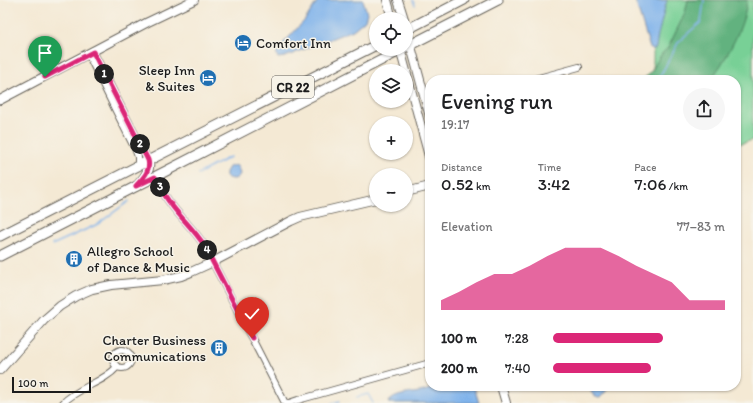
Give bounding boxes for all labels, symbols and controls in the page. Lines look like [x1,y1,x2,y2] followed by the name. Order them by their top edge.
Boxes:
[369,12,413,212] map controls
[369,12,413,56] button: locate
[233,33,253,53] hotel icon: Comfort Inn
[256,35,331,52] place label: Comfort Inn
[28,36,62,77] pin
[34,42,56,64] icon: arrive
[139,62,195,95] place label: Sleep Inn & Suites
[94,64,114,84] pin: 1
[369,64,413,108] button: layers
[101,67,107,80] text: 1
[198,68,218,88] hotel icon: Sleep Inn & Suites
[272,76,314,98] road number: CR 22
[441,88,553,115] text: Evening run
[683,88,725,130] button: share
[369,116,413,160] button: +
[441,117,470,132] text: 19:17
[130,134,150,154] pin: 2
[137,137,143,150] text: 2
[441,161,482,174] text: Distance
[538,161,561,174] text: Time
[634,161,656,174] text: Pace
[369,168,413,212] button: −
[441,174,474,194] text: 0.52
[538,174,570,194] text: 3:42
[634,174,666,194] text: 7:06
[150,177,170,197] pin: 3
[157,180,163,193] text: 3
[474,180,491,193] text: km
[666,180,688,193] text: /km
[441,219,493,234] text: Elevation
[677,219,725,234] text: 77–83 m
[197,240,217,260] pin: 4
[87,243,190,276] place label: Allegro School of Dance & Music
[204,243,210,256] text: 4
[64,249,84,269] building icon: Allegro School of Dance & Music
[235,297,269,338] pin
[241,303,263,325] icon: check
[441,331,477,346] text: 100 m
[505,331,529,346] text: 7:28
[103,332,206,365] place label: Charter Business Communications
[209,338,229,358] building icon: Charter Business Communications
[441,361,478,376] text: 200 m
[505,361,530,376] text: 7:40
[12,375,91,394] scale bar
[18,377,48,390] text: 100 m

